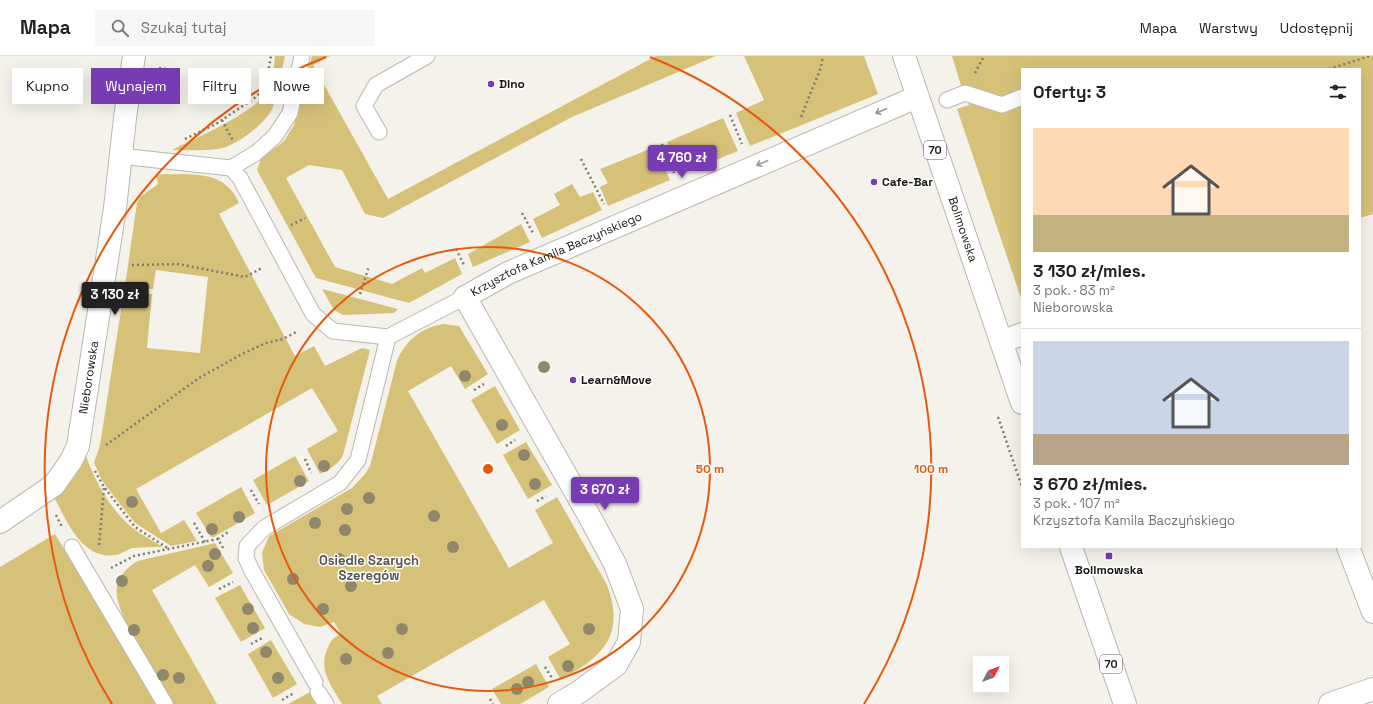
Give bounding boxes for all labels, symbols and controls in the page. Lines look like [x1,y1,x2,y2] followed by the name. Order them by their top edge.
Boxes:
[95,10,375,46] search box
[20,15,71,40] text: Mapa
[109,17,131,39] icon: search
[141,18,226,37] text: Szukaj tutaj
[1140,19,1177,37] text: Mapa
[1199,19,1258,37] text: Warstwy
[1280,19,1353,37] text: Udostępnij
[12,68,83,104] chip: Kupno
[91,68,180,104] chip: Wynajem
[188,68,251,104] chip: Filtry
[259,68,324,104] chip: Nowe
[499,76,525,92] place label: Dino
[486,79,496,89] marker: Dino
[1033,81,1106,103] text: Oferty: 3
[1327,81,1349,103] icon: filters
[876,108,888,116] one-way arrow
[924,141,946,159] road number: 70
[641,145,723,179] pin: 4 760 zł
[657,149,707,166] text: 4 760 zł
[1155,154,1227,226] icon: home
[756,160,768,167] one-way arrow
[882,174,933,190] place label: Cafe-Bar
[869,177,879,187] marker: Cafe-Bar
[944,194,981,264] street label: Bolimowska
[468,208,644,300] street label: Krzysztofa Kamila Baczyńskiego
[1033,260,1146,282] text: 3 130 zł/mies.
[74,282,156,316] pin: 3 130 zł
[1033,282,1115,299] text: 3 pok. · 83 m²
[91,286,139,303] text: 3 130 zł
[1033,299,1113,316] text: Nieborowska
[75,339,102,415] street label: Nieborowska
[1155,367,1227,439] icon: home
[581,372,652,388] place label: Learn&Move
[568,375,578,385] marker: Learn&Move
[696,461,724,477] text: 50 m
[914,461,948,477] text: 100 m
[481,462,495,476] centre of rings
[1033,473,1147,495] text: 3 670 zł/mies.
[564,477,646,511] pin: 3 670 zł
[580,481,630,498] text: 3 670 zł
[1033,495,1120,512] text: 3 pok. · 107 m²
[1033,512,1235,529] text: Krzysztofa Kamila Baczyńskiego
[1104,551,1114,561] marker: Bolimowska
[319,552,419,584] district label: Osiedle Szarych Szeregów
[1075,562,1143,578] place label: Bolimowska
[1100,655,1122,673] road number: 70
[973,656,1009,692] north arrow
[973,656,1009,692] map controls

